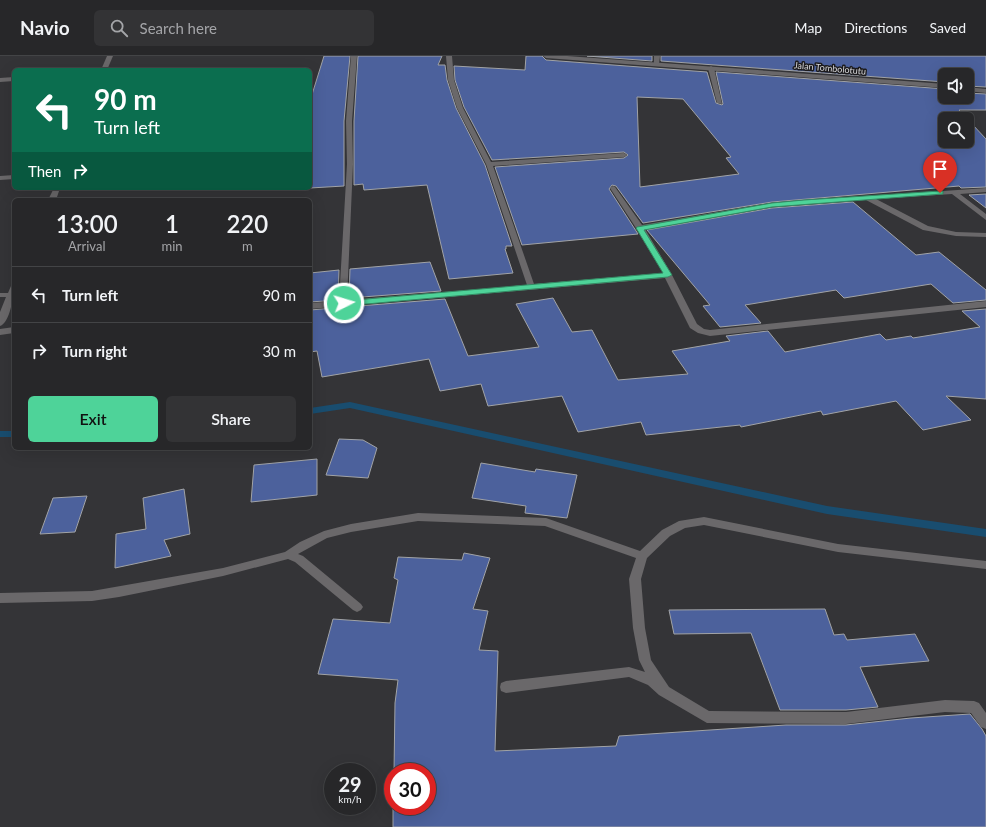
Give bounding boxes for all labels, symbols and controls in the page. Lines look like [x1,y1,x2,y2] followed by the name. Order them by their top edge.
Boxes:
[94,10,374,46] search box
[20,16,70,39] text: Navio
[108,17,130,39] icon: search
[140,19,217,37] text: Search here
[795,19,822,36] text: Map
[844,19,907,36] text: Directions
[929,19,966,36] text: Saved
[794,59,866,77] street label: Jalan Tombolotutu
[938,68,974,148] map controls
[938,68,974,104] button: sound
[94,82,157,116] text: 90 m
[28,84,80,136] icon: left
[938,112,974,148] button: search
[94,116,160,138] text: Turn left
[923,152,957,193] pin
[929,158,951,180] icon: arrive
[69,160,91,182] icon: right
[28,162,61,180] text: Then
[56,209,118,238] text: 13:00
[165,209,179,238] text: 1
[226,209,268,238] text: 220
[68,238,105,254] text: Arrival
[161,238,183,254] text: min
[242,238,253,254] text: m
[323,282,365,324] position arrow
[28,284,50,306] icon: left
[62,286,118,304] text: Turn left
[262,286,296,304] text: 90 m
[28,340,50,362] icon: right
[62,342,127,360] text: Turn right
[262,342,296,360] text: 30 m
[28,396,158,442] button: Exit
[166,396,296,442] button: Share
[384,763,436,815] speed limit sign: 30
[338,772,362,796] text: 29
[338,793,362,805] text: km/h

